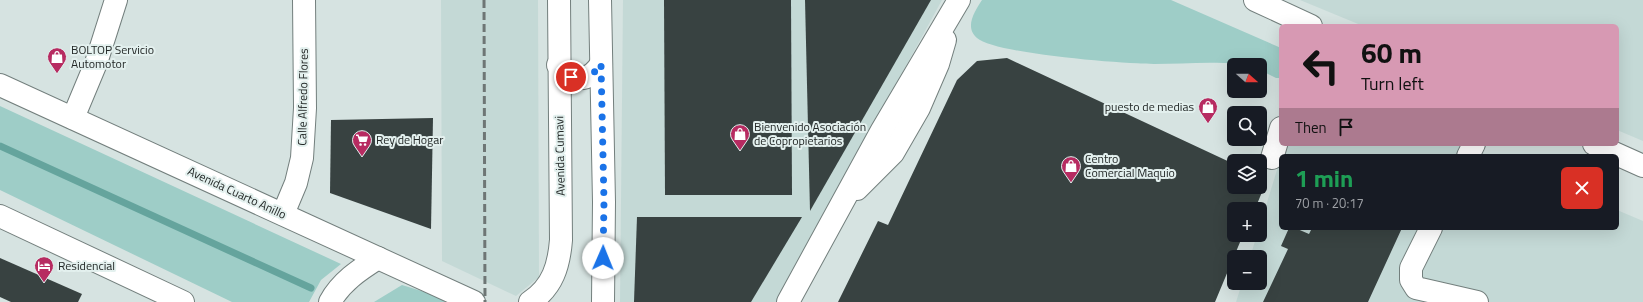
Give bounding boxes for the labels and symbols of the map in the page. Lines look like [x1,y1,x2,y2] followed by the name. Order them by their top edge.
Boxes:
[71,40,154,73] place label: BOLTOP Servicio Automotor
[46,46,68,74] shop icon: BOLTOP Servicio Automotor
[292,48,313,146] street label: Calle Alfredo Flores
[1227,58,1267,98] north arrow
[554,60,588,94] pin
[1197,96,1219,124] shop icon: puesto de medias
[1105,97,1194,116] place label: puesto de medias
[549,116,570,196] street label: Avenida Cumavi
[754,117,866,150] place label: Bienvenido Asociación de Copropietarios
[729,123,751,151] shop icon: Bienvenido Asociación de Copropietarios
[351,129,373,157] supermarket icon: Rey de Hogar
[376,130,443,149] place label: Rey de Hogar
[1085,149,1175,182] place label: Centro Comercial Maquio
[1060,155,1082,183] shop icon: Centro Comercial Maquio
[185,161,290,224] street label: Avenida Cuarto Anillo
[582,237,624,279] position arrow
[33,255,55,283] hotel icon: Residencial
[58,256,115,275] place label: Residencial

